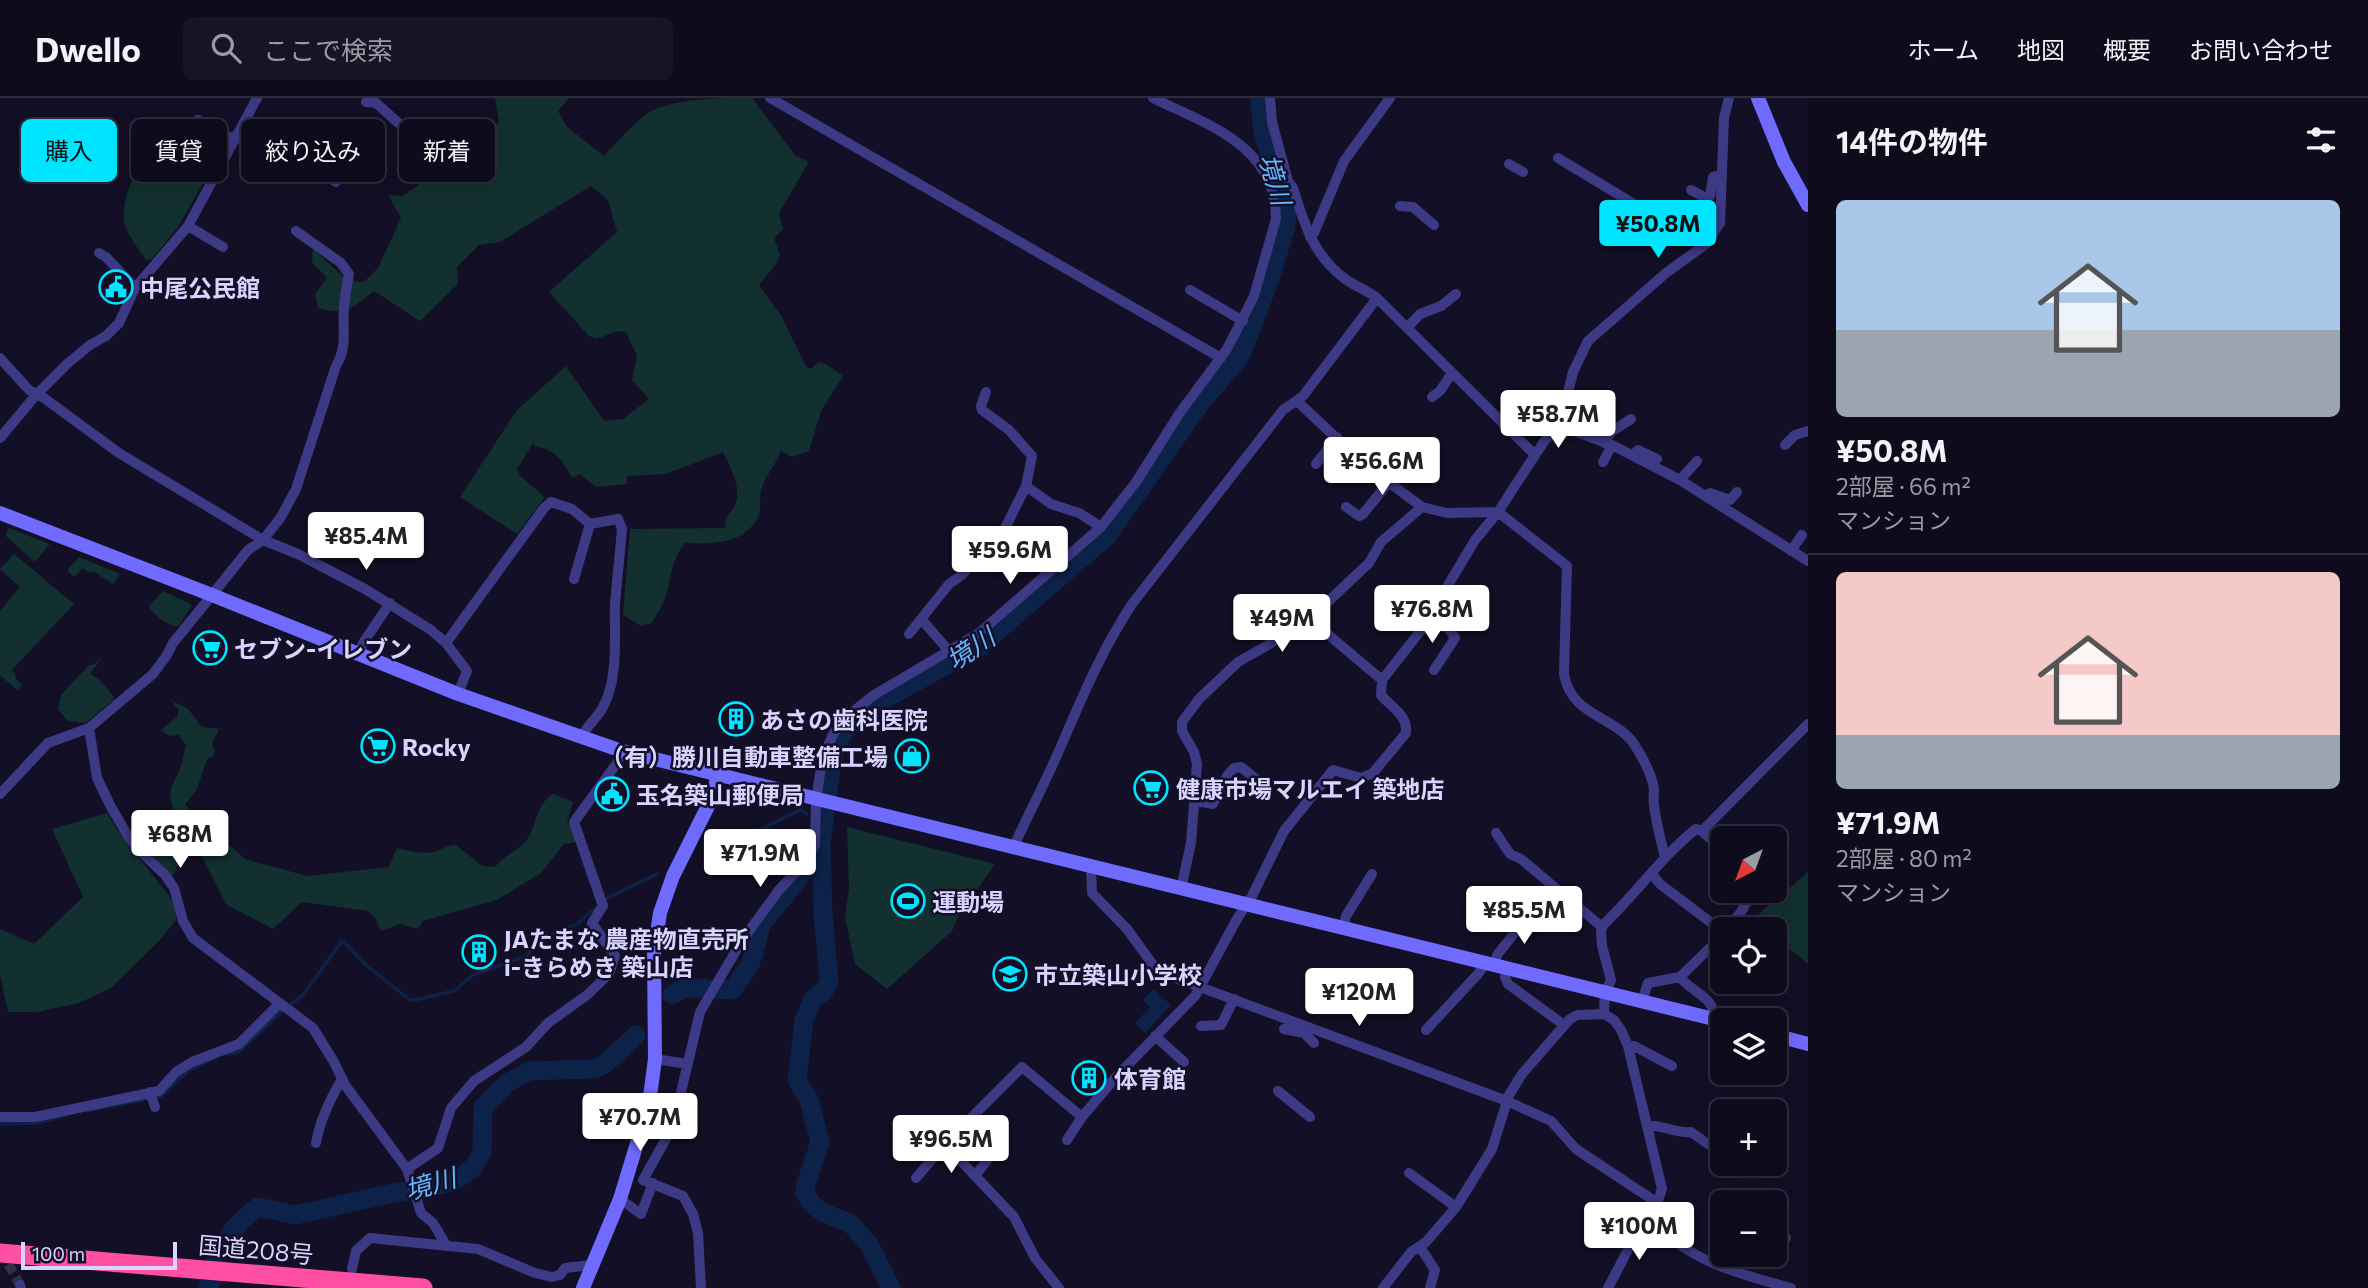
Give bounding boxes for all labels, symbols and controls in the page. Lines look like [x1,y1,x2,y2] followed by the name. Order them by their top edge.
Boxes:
[183,17,673,80] search box
[35,28,141,69] text: Dwello
[207,29,245,67] icon: search
[263,34,393,65] text: ここで検索
[1908,35,1979,64] text: ホーム
[2017,35,2065,64] text: 地図
[2103,35,2151,64] text: 概要
[2189,35,2333,64] text: お問い合わせ
[21,119,117,182] chip: 購入
[131,119,227,182] chip: 賃貸
[241,119,385,182] chip: 絞り込み
[399,119,495,182] chip: 新着
[2302,121,2340,159] icon: filters
[1836,122,1988,159] text: 14件の物件
[1254,150,1299,211] water label: 境川
[1601,200,1715,260] pin: ¥50.8M
[1615,209,1701,237] text: ¥50.8M
[2025,245,2151,371] icon: home
[97,268,135,306] public building icon: 中尾公民館
[140,273,260,302] place label: 中尾公民館
[1501,390,1615,450] pin: ¥58.7M
[1517,399,1599,427] text: ¥58.7M
[1836,431,1948,468] text: ¥50.8M
[1325,438,1439,497] pin: ¥56.6M
[1340,446,1424,474] text: ¥56.6M
[1836,472,1971,500] text: 2部屋 · 66 m²
[1836,506,1951,534] text: マンション
[309,512,423,572] pin: ¥85.4M
[324,521,408,549] text: ¥85.4M
[953,526,1067,586] pin: ¥59.6M
[968,535,1052,563] text: ¥59.6M
[1375,586,1489,645] pin: ¥76.8M
[1241,594,1323,654] pin: ¥49M
[1390,594,1474,622] text: ¥76.8M
[1249,603,1315,631] text: ¥49M
[2025,617,2151,743] icon: home
[940,619,1003,675] water label: 境川
[191,629,229,667] supermarket icon: セブン-イレブン
[234,634,412,663] place label: セブン-イレブン
[717,700,755,738] building icon: あさの歯科医院
[760,705,928,734] place label: あさの歯科医院
[359,727,397,765] supermarket icon: Rocky
[402,732,471,761] place label: Rocky
[893,737,931,775] shop icon: （有）勝川自動車整備工場
[600,742,888,771] place label: （有）勝川自動車整備工場
[1132,769,1170,807] supermarket icon: 健康市場マルエイ 築地店
[1176,774,1445,803] place label: 健康市場マルエイ 築地店
[593,775,631,813] public building icon: 玉名築山郵便局
[636,780,804,809] place label: 玉名築山郵便局
[1836,803,1941,840] text: ¥71.9M
[139,810,221,870] pin: ¥68M
[147,819,213,847] text: ¥68M
[1710,826,1787,903] north arrow
[1710,826,1787,1267] map controls
[703,830,817,889] pin: ¥71.9M
[720,838,800,866] text: ¥71.9M
[1836,844,1972,872] text: 2部屋 · 80 m²
[1836,878,1951,906] text: マンション
[889,882,927,920] sports icon: 運動場
[1467,886,1581,946] pin: ¥85.5M
[932,887,1004,916] place label: 運動場
[1482,895,1566,923] text: ¥85.5M
[1710,917,1787,994] button: locate
[504,924,749,981] place label: JAたまな 農産物直売所 i-きらめき 築山店
[460,933,498,971] building icon: JAたまな 農産物直売所 i-きらめき 築山店
[991,955,1029,993] school or university icon: 市立築山小学校
[1034,960,1202,989] place label: 市立築山小学校
[1310,968,1408,1028] pin: ¥120M
[1321,977,1397,1005] text: ¥120M
[1710,1008,1787,1085] button: layers
[1070,1059,1108,1097] building icon: 体育館
[1114,1064,1186,1093] place label: 体育館
[583,1094,697,1153] pin: ¥70.7M
[1710,1099,1787,1176] button: +
[598,1102,682,1130] text: ¥70.7M
[894,1116,1008,1175] pin: ¥96.5M
[909,1124,993,1152] text: ¥96.5M
[401,1160,462,1205] water label: 境川
[1710,1190,1787,1267] button: −
[1590,1202,1688,1262] pin: ¥100M
[1600,1211,1678,1239] text: ¥100M
[197,1230,315,1268] street label: 国道208号
[21,1239,177,1271] scale bar
[32,1242,85,1265] text: 100 m

